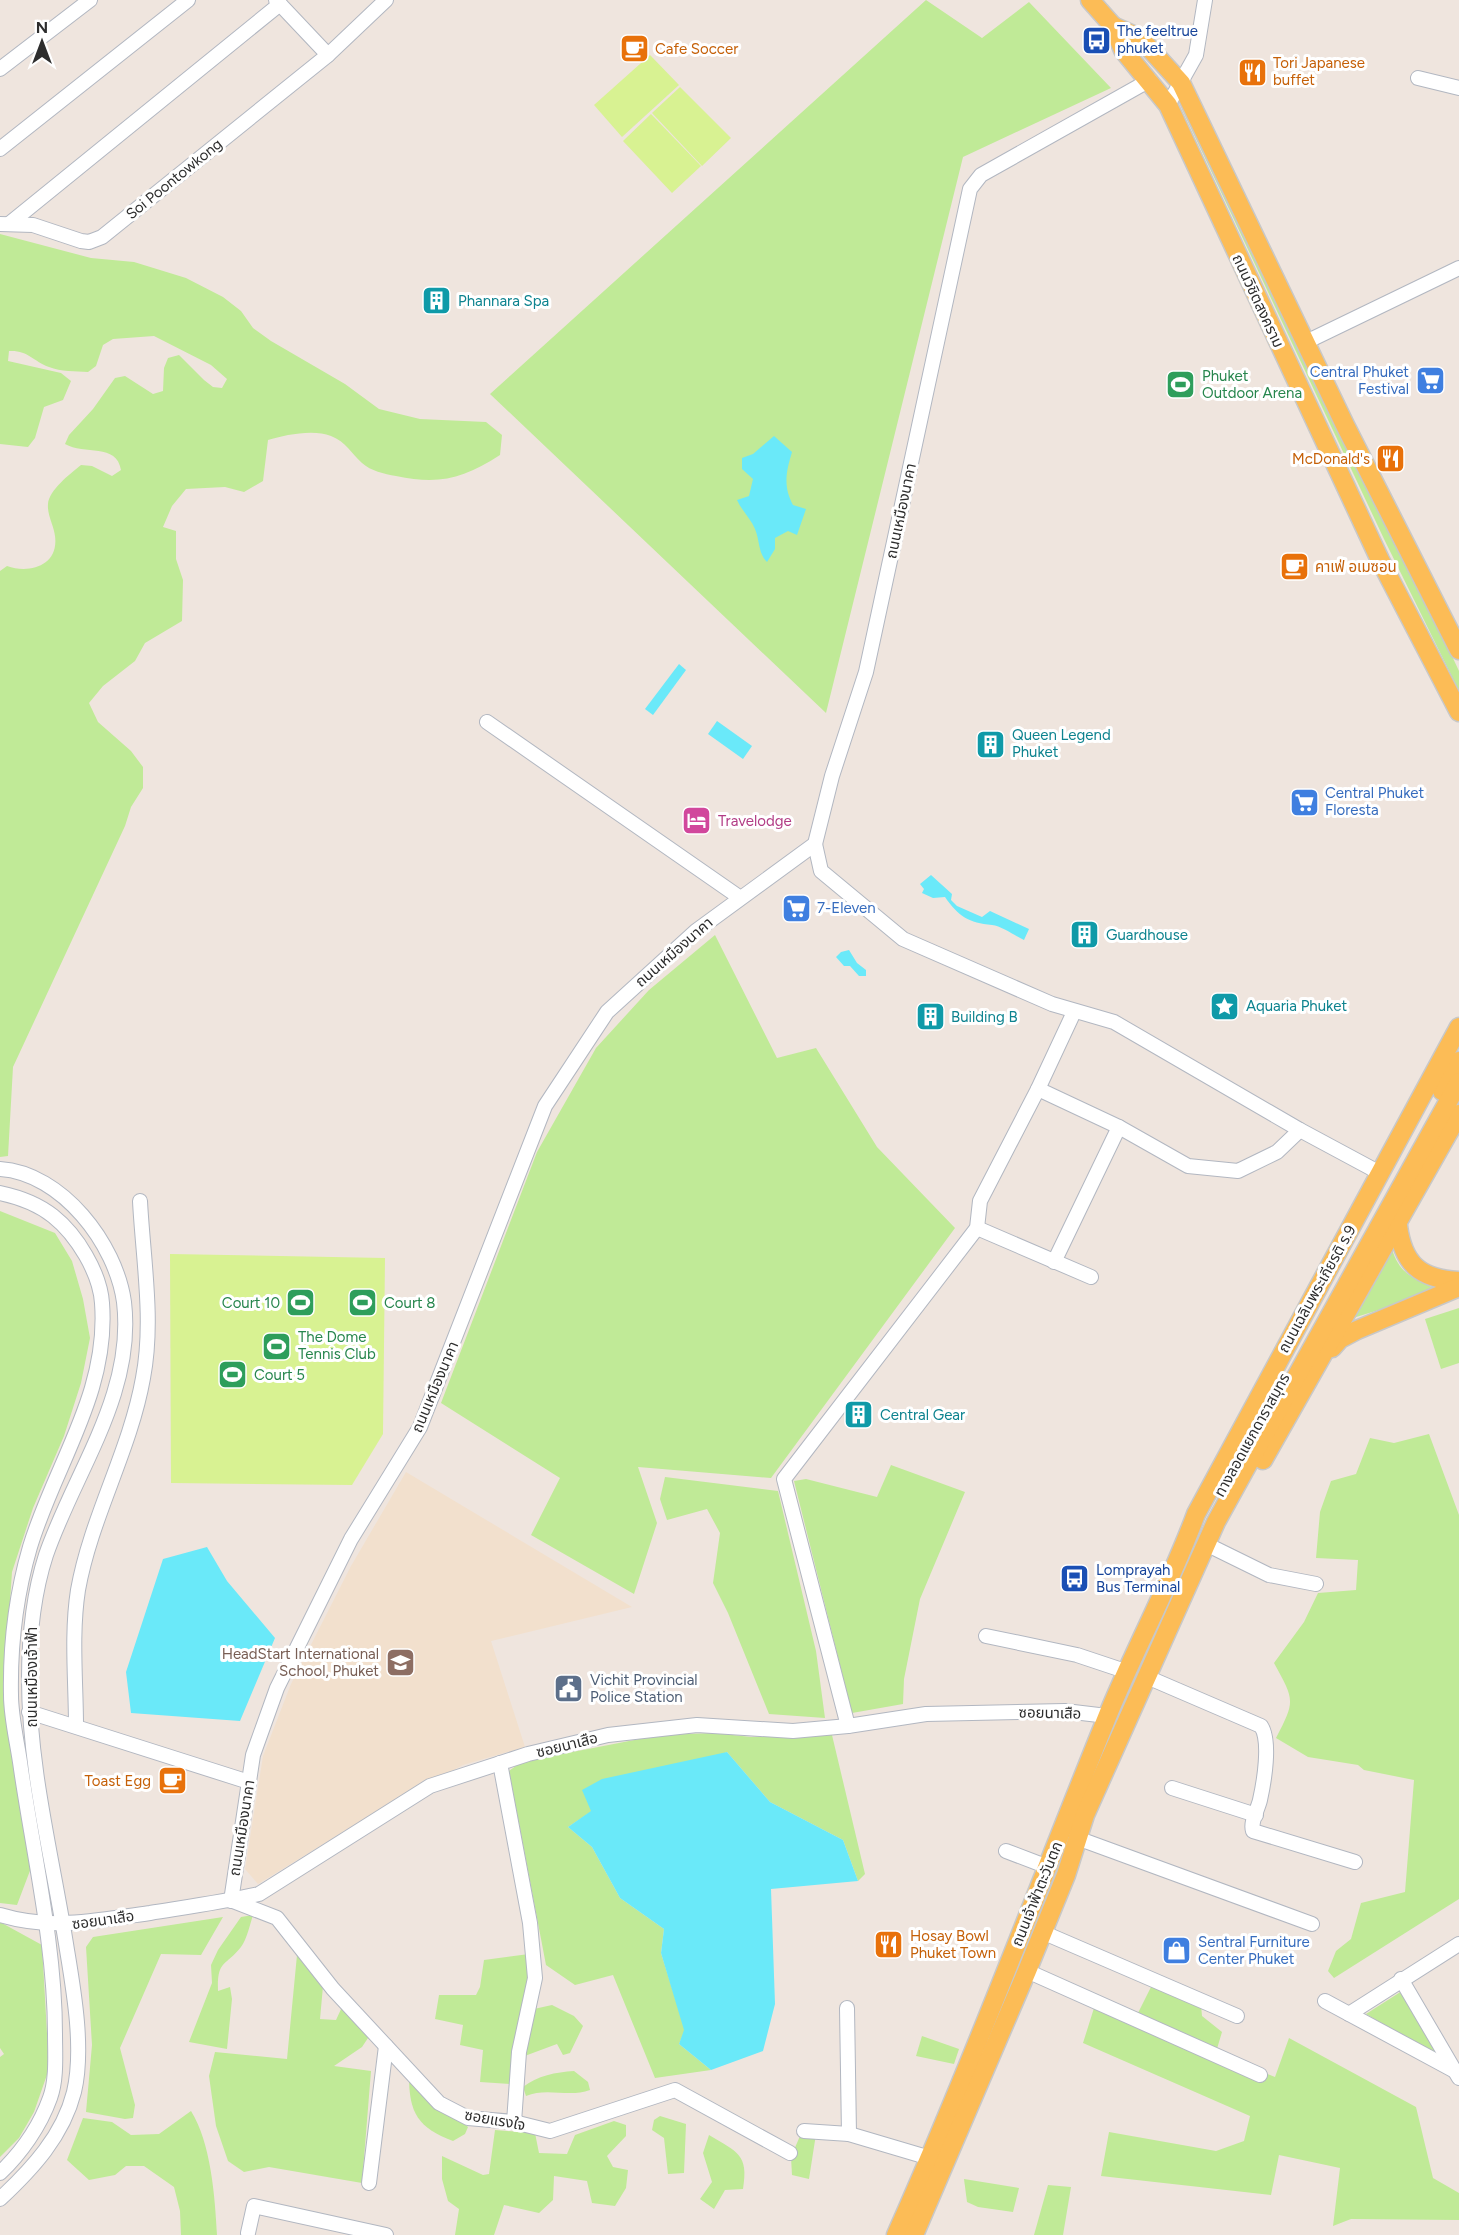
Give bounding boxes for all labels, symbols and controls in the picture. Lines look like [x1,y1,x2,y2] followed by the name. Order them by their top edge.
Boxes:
[12,12,72,72] north arrow
[36,18,48,37] text: N
[1117,22,1198,57] place label: The feeltrue phuket
[1080,24,1112,56] bus stop icon: The feeltrue phuket
[618,33,650,65] cafe icon: Cafe Soccer
[655,40,738,58] place label: Cafe Soccer
[1273,54,1365,89] place label: Tori Japanese buffet
[1236,56,1268,88] restaurant icon: Tori Japanese buffet
[122,135,226,223] street label: Soi Poontowkong
[1228,251,1288,351] street label: ถนนวิชิตสงคราม
[421,285,453,317] building icon: Phannara Spa
[458,292,549,310] place label: Phannara Spa
[1310,363,1409,398] place label: Central Phuket Festival
[1414,365,1446,397] supermarket icon: Central Phuket Festival
[1202,367,1302,402] place label: Phuket Outdoor Arena
[1165,369,1197,401] sports icon: Phuket Outdoor Arena
[1375,443,1407,475] restaurant icon: McDonald's
[1292,450,1370,468] place label: McDonald's
[882,462,920,560] street label: ถนนเหมืองนาคา
[1278,551,1310,583] cafe icon: คาเฟ่ อเมซอน
[1315,558,1397,576] place label: คาเฟ่ อเมซอน
[1012,726,1111,761] place label: Queen Legend Phuket
[975,728,1007,760] building icon: Queen Legend Phuket
[1325,784,1424,819] place label: Central Phuket Floresta
[1288,786,1320,818] supermarket icon: Central Phuket Floresta
[681,805,713,837] hotel icon: Travelodge
[718,812,792,830] place label: Travelodge
[780,892,812,924] supermarket icon: 7-Eleven
[817,899,876,917] place label: 7-Eleven
[631,913,717,991] street label: ถนนเหมืองนาคา
[1069,919,1101,951] building icon: Guardhouse
[1106,926,1188,944] place label: Guardhouse
[1209,990,1241,1022] place icon: Aquaria Phuket
[1246,997,1347,1015] place label: Aquaria Phuket
[914,1001,946,1033] building icon: Building B
[951,1008,1018,1026] place label: Building B
[1274,1222,1360,1356] street label: ถนนเฉลิมพระเกียรติ ร.9
[285,1287,317,1319] sports icon: Court 10
[347,1287,379,1319] sports icon: Court 8
[222,1294,280,1312] place label: Court 10
[384,1294,436,1312] place label: Court 8
[298,1328,376,1363] place label: The Dome Tennis Club
[261,1330,293,1362] sports icon: The Dome Tennis Club
[408,1339,462,1435] street label: ถนนเหมืองนาคา
[217,1359,249,1391] sports icon: Court 5
[254,1366,305,1384] place label: Court 5
[1211,1370,1293,1500] street label: ทางลอดแยกดาราสมุทร
[843,1399,875,1431] building icon: Central Gear
[880,1406,965,1424] place label: Central Gear
[1096,1561,1180,1596] place label: Lomprayah Bus Terminal
[1059,1563,1091,1595] bus stop icon: Lomprayah Bus Terminal
[23,1627,41,1727] street label: ถนนเหมืองเจ้าฟ้า
[222,1645,379,1680] place label: HeadStart International School, Phuket
[384,1647,416,1679] school or university icon: HeadStart International School, Phuket
[590,1671,698,1706] place label: Vichit Provincial Police Station
[553,1673,585,1705] public building icon: Vichit Provincial Police Station
[1019,1703,1081,1723] street label: ซอยนาเสือ
[534,1729,600,1761] street label: ซอยนาเสือ
[156,1765,188,1797] cafe icon: Toast Egg
[84,1772,151,1790] place label: Toast Egg
[226,1779,258,1877] street label: ถนนเหมืองนาคา
[1008,1839,1066,1949] street label: ถนนเจ้าฟ้าตะวันตก
[71,1907,135,1933] street label: ซอยนาเสือ
[910,1927,996,1962] place label: Hosay Bowl Phuket Town
[873,1929,905,1961] restaurant icon: Hosay Bowl Phuket Town
[1198,1933,1310,1968] place label: Sentral Furniture Center Phuket
[1161,1935,1193,1967] shop icon: Sentral Furniture Center Phuket
[463,2106,527,2134] street label: ซอยแรงใจ

